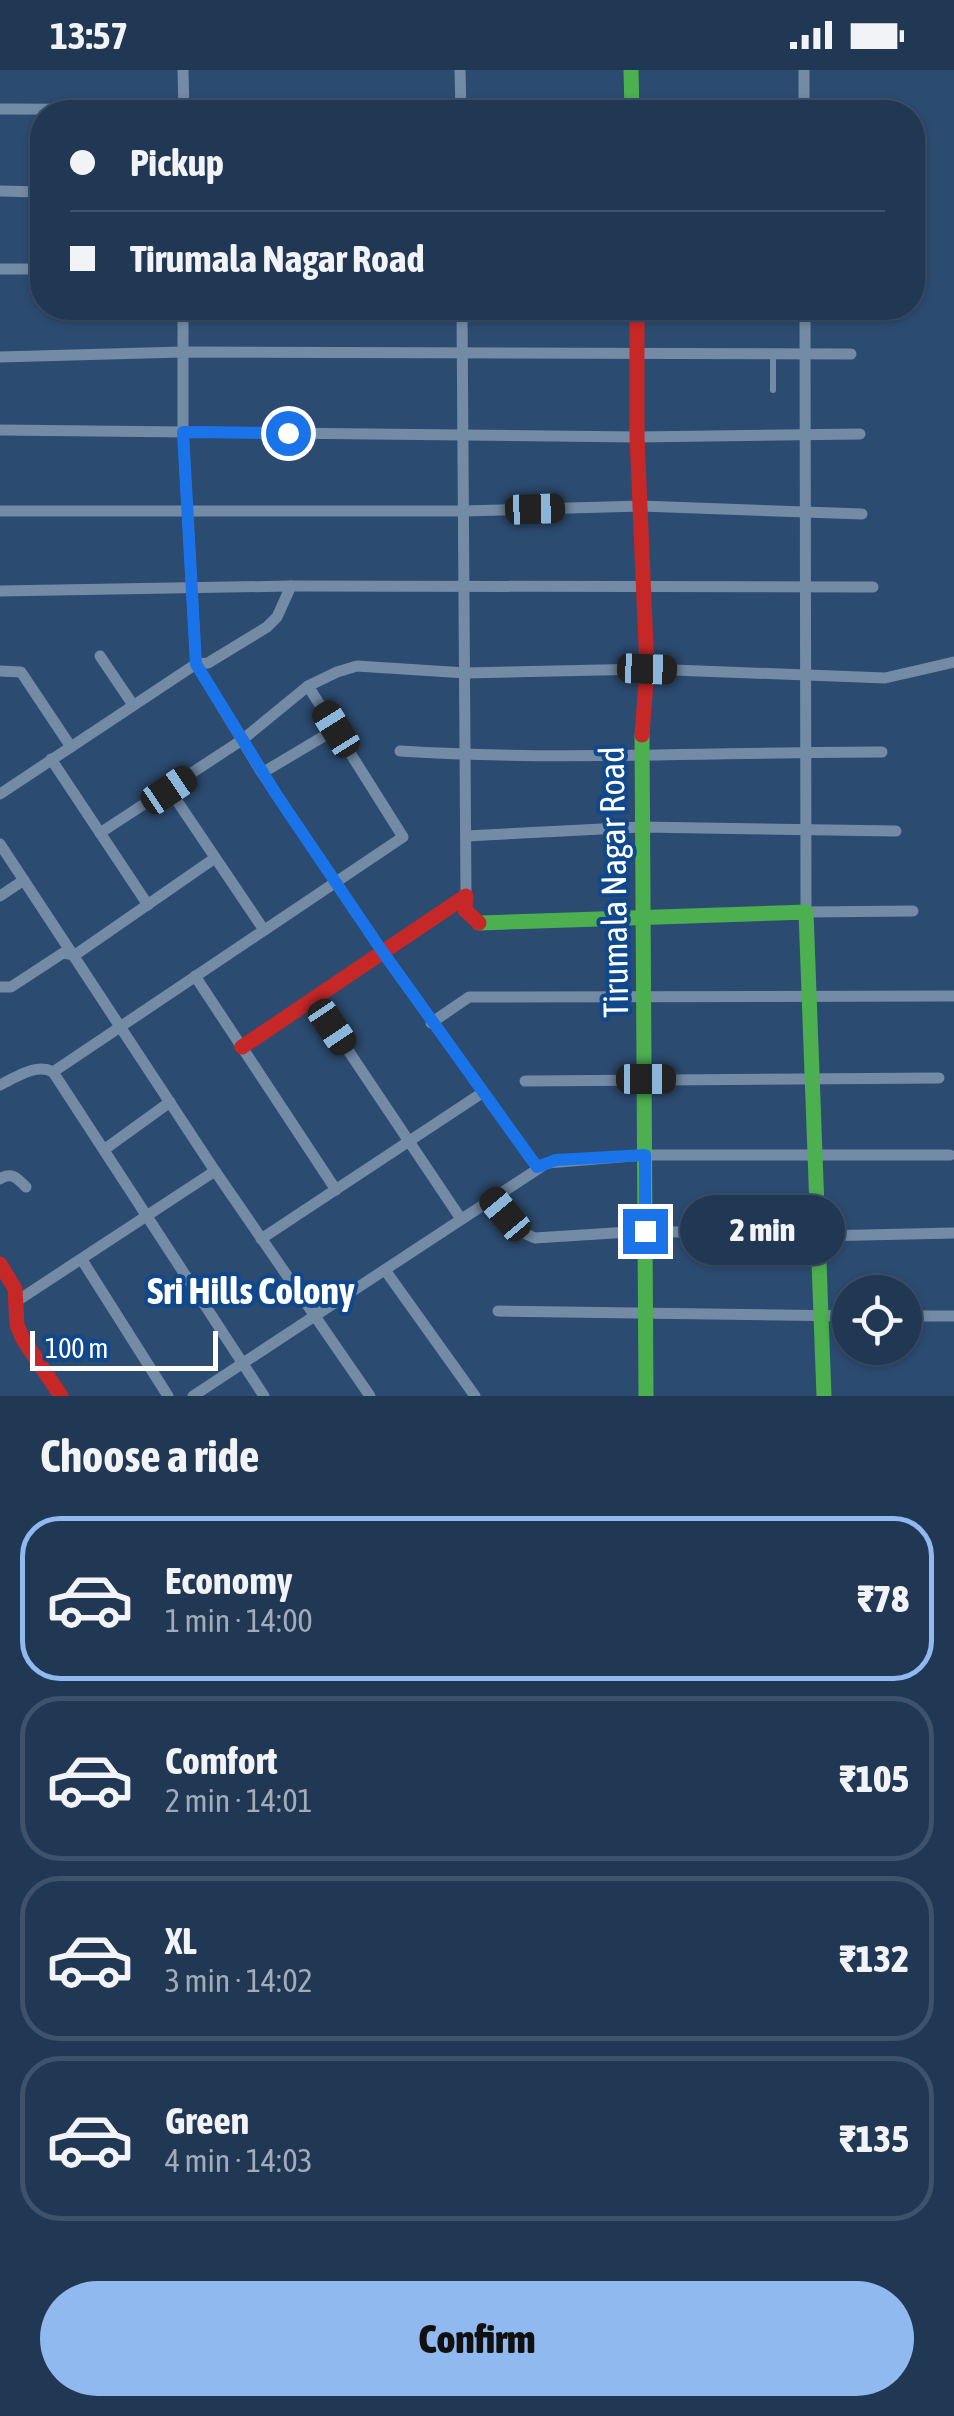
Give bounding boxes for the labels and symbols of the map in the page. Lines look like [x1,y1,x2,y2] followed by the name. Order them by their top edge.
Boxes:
[266,411,311,456] route start
[504,493,566,525] car
[616,653,678,685] car
[307,696,365,762] car
[591,746,635,1018] street label: Tirumala Nagar Road
[136,761,202,819] car
[303,994,361,1060] car
[616,1064,676,1094] car
[474,1181,536,1247] car
[680,1196,845,1266] callout: 2 min
[623,1209,668,1254] route end
[147,1269,355,1312] district label: Sri Hills Colony
[30,1326,218,1370] scale bar

